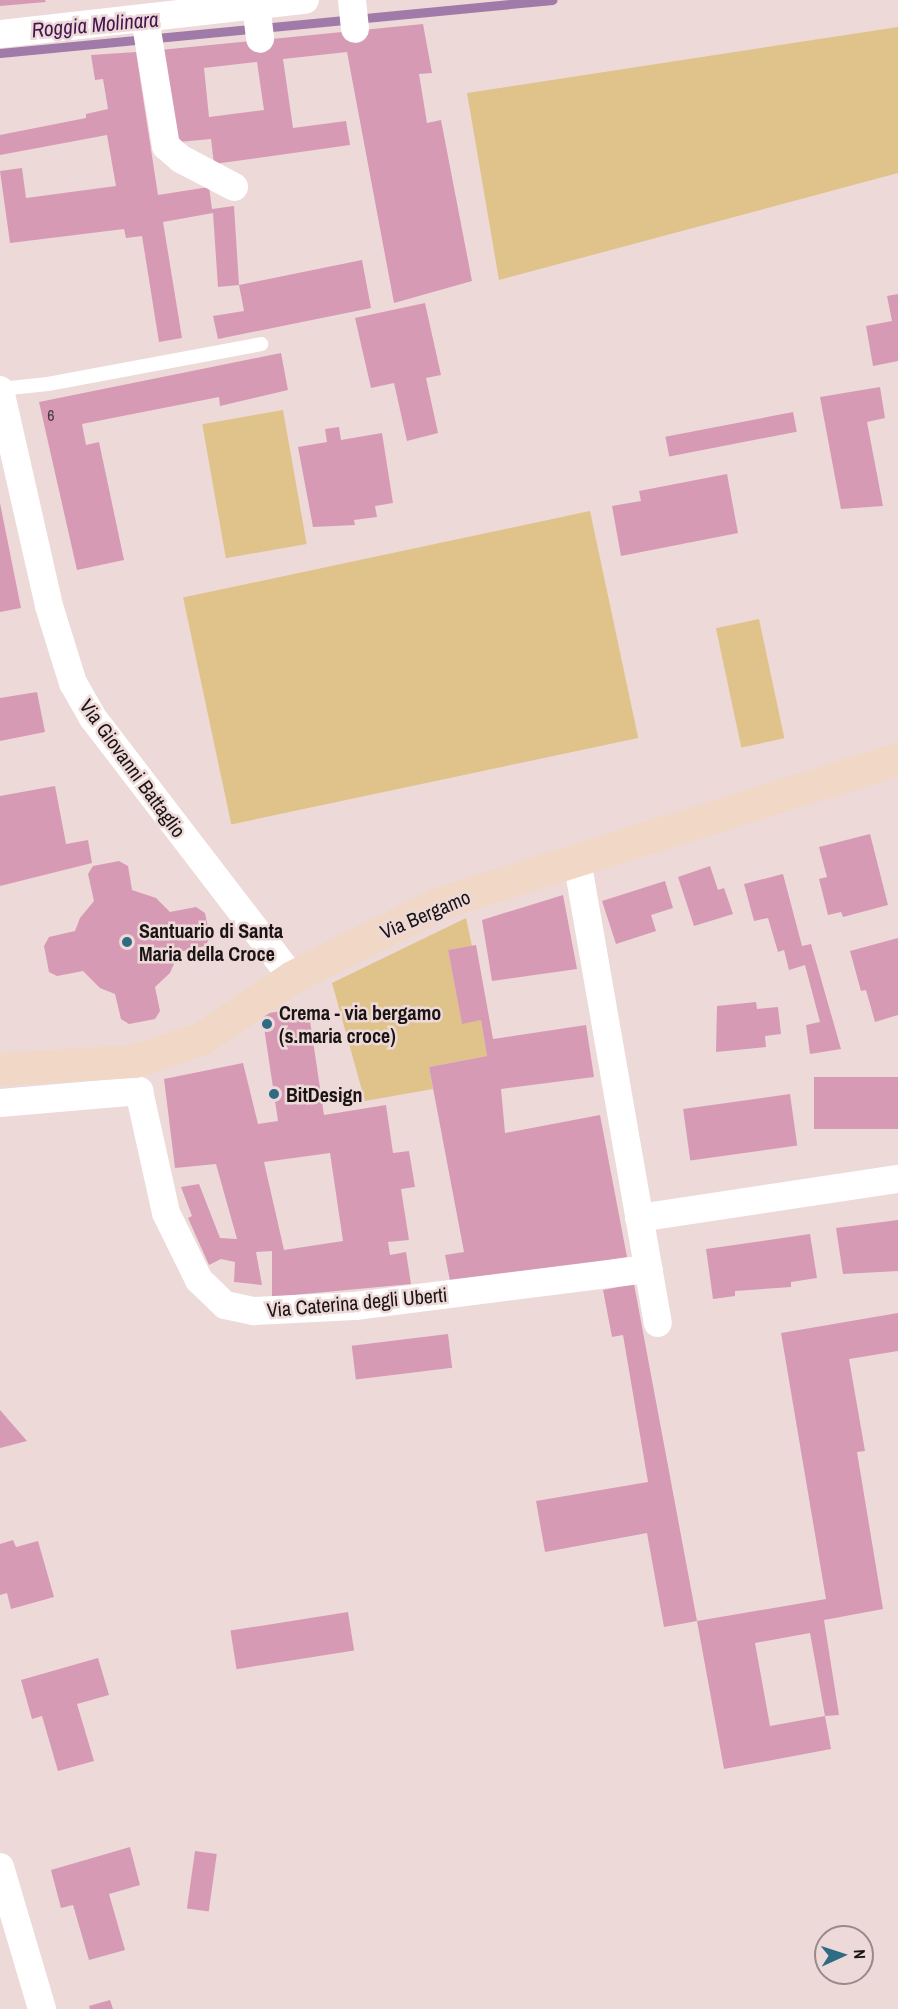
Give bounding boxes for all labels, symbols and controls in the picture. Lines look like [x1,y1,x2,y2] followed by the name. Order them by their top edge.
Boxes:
[30,7,160,43] water label: Roggia Molinara
[47,405,55,425] house number: 6
[75,694,191,842] street label: Via Giovanni Battaglio
[376,884,474,944] street label: Via Bergamo
[139,918,283,965] place label: Santuario di Santa Maria della Croce
[120,935,134,949] marker: Santuario di Santa Maria della Croce
[279,1000,441,1047] place label: Crema - via bergamo (s.maria croce)
[260,1017,274,1031] marker: Crema - via bergamo (s.maria croce)
[286,1082,363,1106] place label: BitDesign
[267,1087,281,1101] marker: BitDesign
[266,1282,448,1322] street label: Via Caterina degli Uberti
[814,1925,874,1985] north arrow
[849,1949,871,1959] text: N

